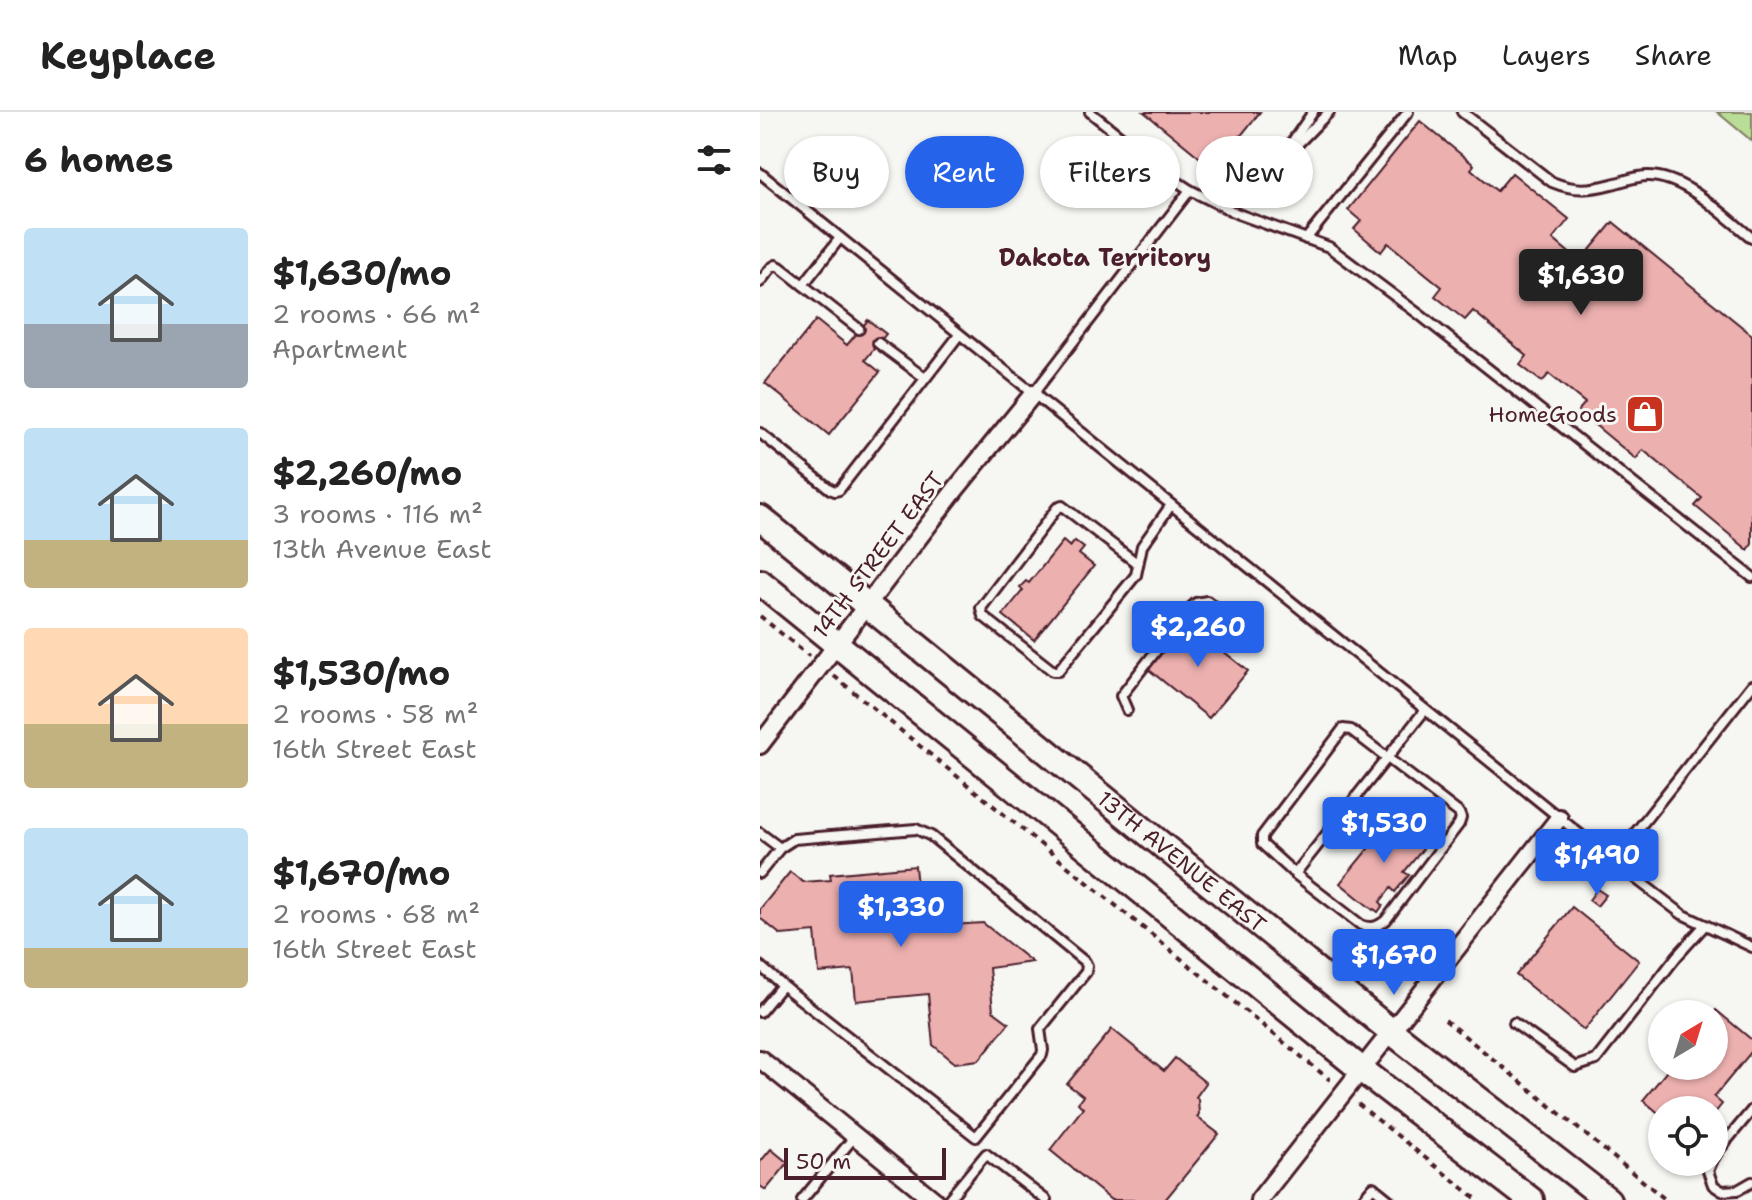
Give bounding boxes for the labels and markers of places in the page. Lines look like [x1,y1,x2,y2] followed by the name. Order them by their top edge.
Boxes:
[1516,249,1646,317] pin: $1,630
[1624,393,1666,435] shop icon: HomeGoods
[1489,400,1617,429] place label: HomeGoods
[1133,601,1263,669] pin: $2,260
[1319,797,1449,865] pin: $1,530
[1532,829,1662,897] pin: $1,490
[836,881,966,949] pin: $1,330
[1329,929,1459,997] pin: $1,670

